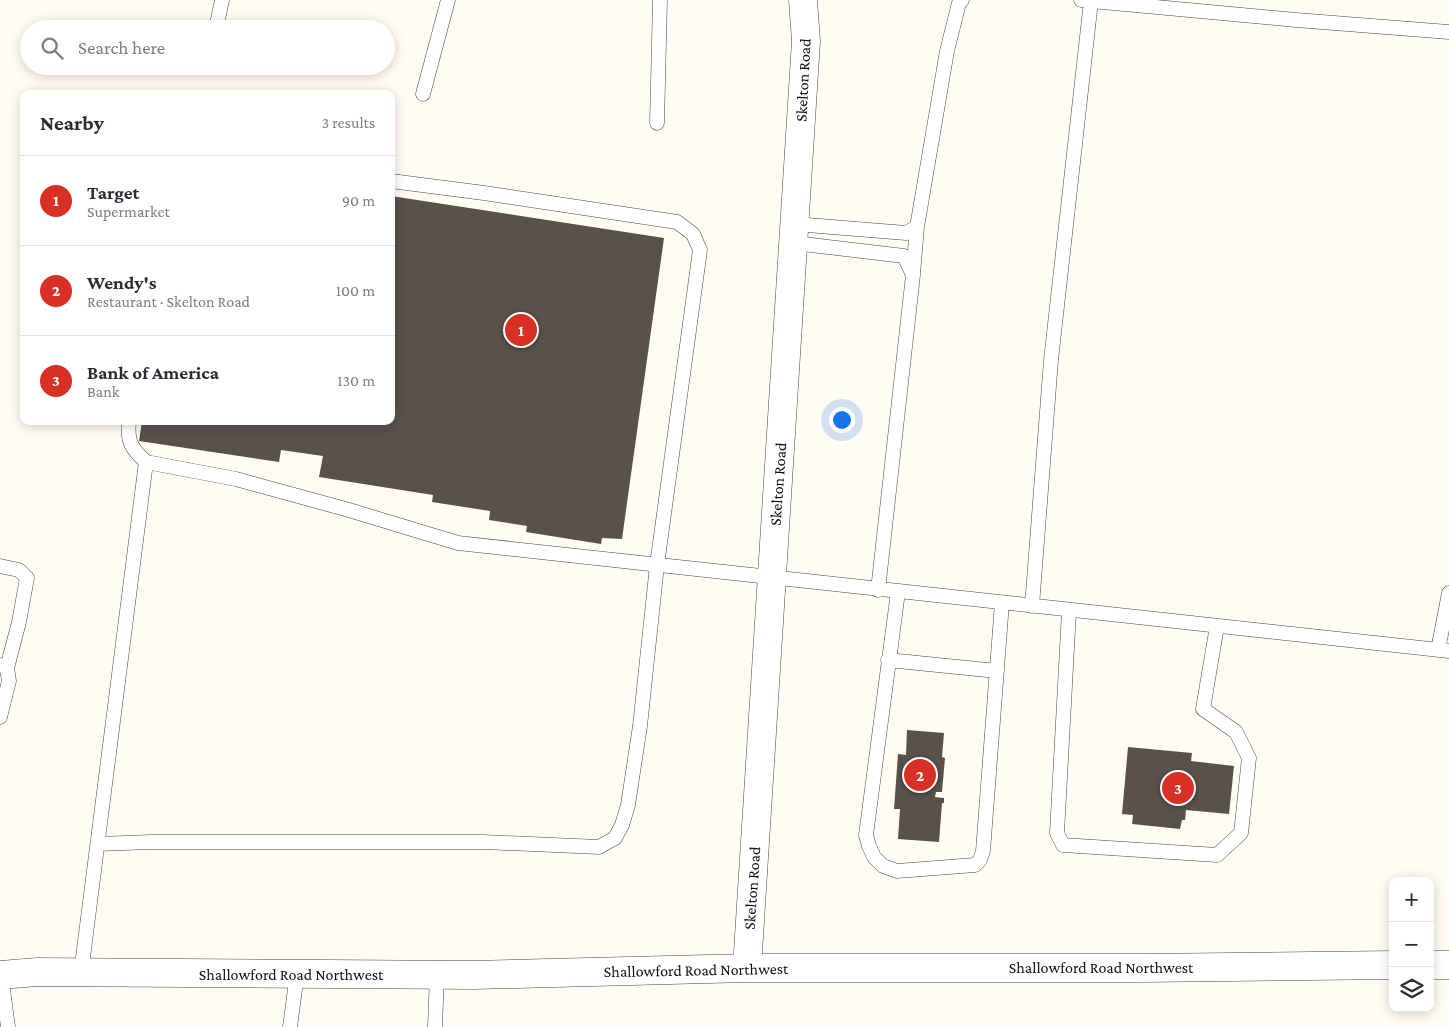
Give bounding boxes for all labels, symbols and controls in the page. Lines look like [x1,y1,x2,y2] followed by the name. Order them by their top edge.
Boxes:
[20,20,395,75] search box
[38,34,66,62] icon: search
[78,37,165,58] text: Search here
[792,37,814,122] street label: Skelton Road
[40,111,104,135] text: Nearby
[322,114,375,131] text: 3 results
[87,182,139,203] text: Target
[53,192,59,209] text: 1
[342,192,375,209] text: 90 m
[87,203,170,220] text: Supermarket
[87,272,157,293] text: Wendy's
[52,282,60,299] text: 2
[336,282,375,299] text: 100 m
[87,293,250,310] text: Restaurant · Skelton Road
[505,311,537,349] pin: 1
[87,362,219,383] text: Bank of America
[52,372,60,389] text: 3
[337,372,375,389] text: 130 m
[87,383,119,400] text: Bank
[829,407,855,433] your location
[767,441,789,526] street label: Skelton Road
[904,756,936,794] pin: 2
[1162,769,1194,807] pin: 3
[741,845,763,930] street label: Skelton Road
[1389,877,1434,1012] map controls
[1389,877,1434,922] button: +
[1389,922,1434,967] button: −
[1009,959,1194,976] street label: Shallowford Road Northwest
[604,960,789,980] street label: Shallowford Road Northwest
[199,966,384,983] street label: Shallowford Road Northwest
[1389,967,1434,1012] button: layers

